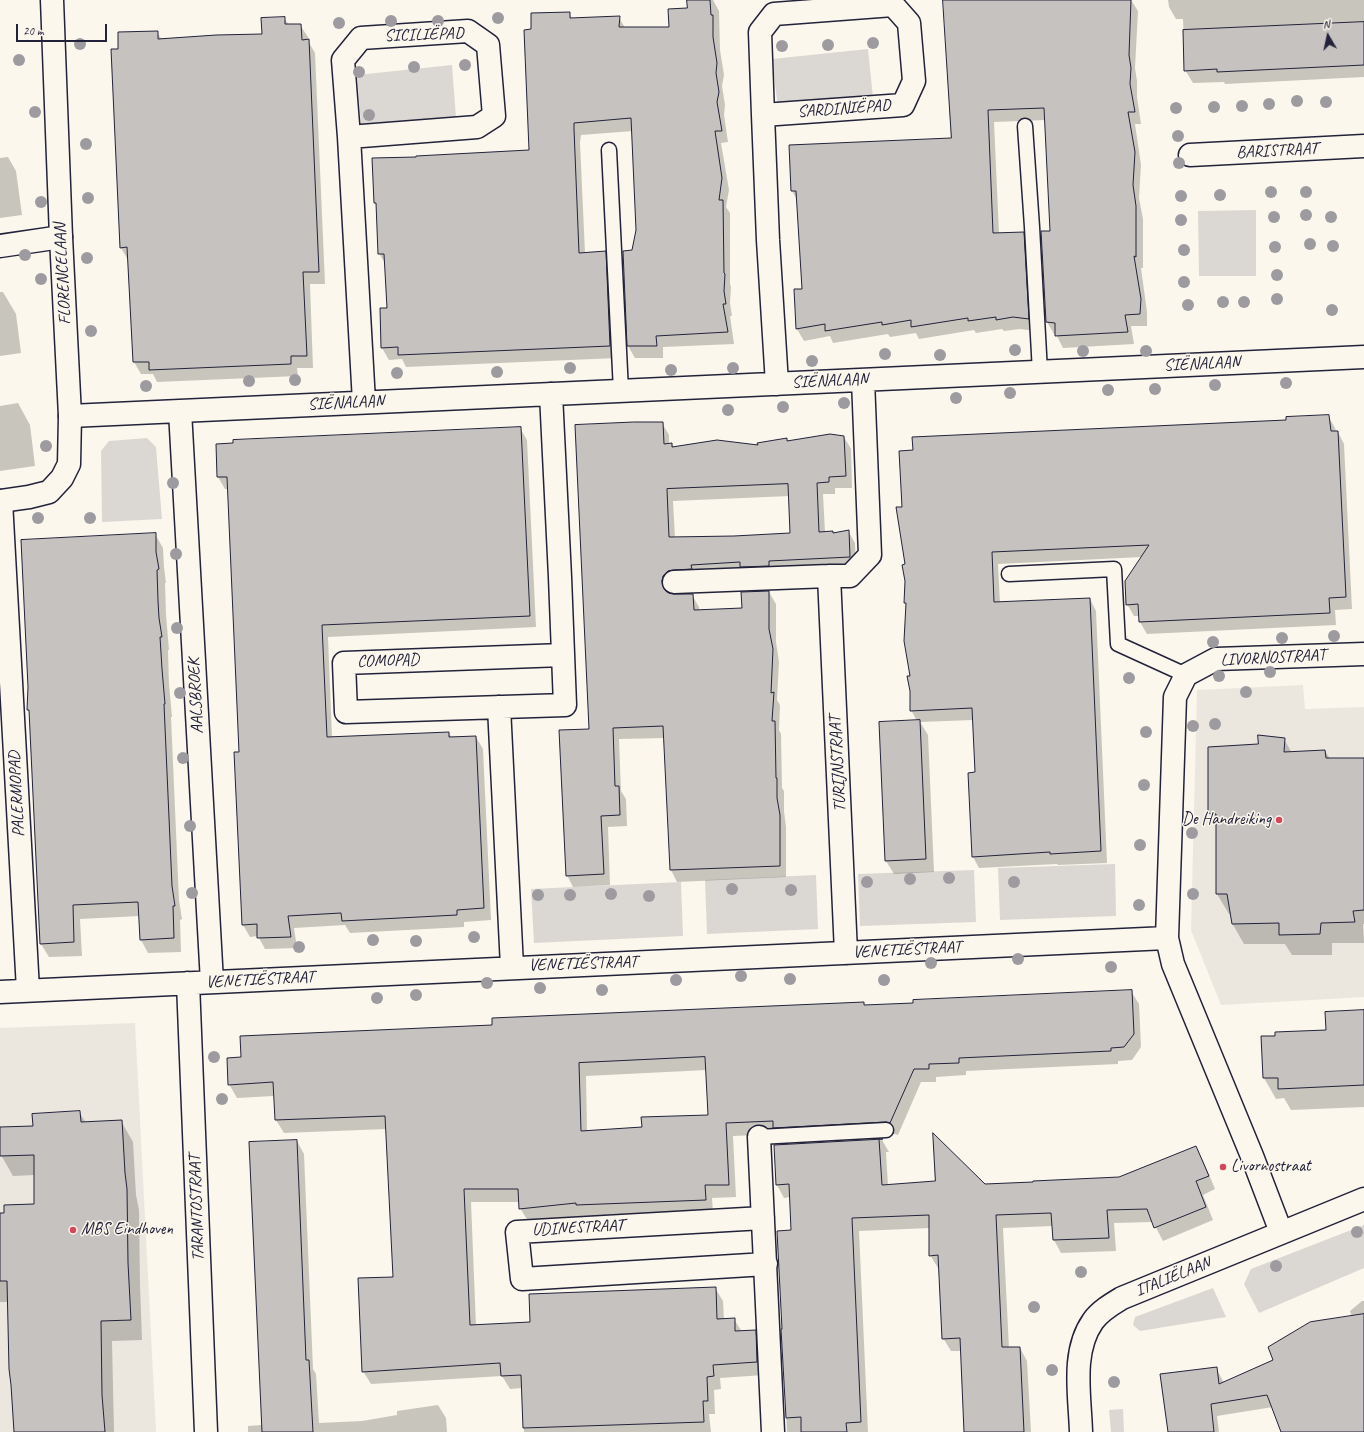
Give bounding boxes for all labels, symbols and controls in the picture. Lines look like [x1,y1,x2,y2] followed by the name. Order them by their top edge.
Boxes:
[18,16,109,42] scale bar
[1308,16,1348,56] north arrow
[1322,17,1331,32] text: N
[23,23,43,39] text: 20 m
[384,23,464,47] street label: SICILIËPAD
[797,96,891,122] street label: SARDINIËPAD
[1236,139,1318,163] street label: BARISTRAAT
[50,223,76,325] street label: FLORENCELAAN
[1163,352,1241,376] street label: SIËNALAAN
[791,369,869,393] street label: SIËNALAAN
[307,391,385,415] street label: SIËNALAAN
[1220,645,1326,671] street label: LIVORNOSTRAAT
[357,650,419,672] street label: COMOPAD
[184,658,208,734] street label: AALSBROEK
[825,715,851,813] street label: TURIJNSTRAAT
[5,751,29,837] street label: PALERMOPAD
[1182,810,1271,830] place label: De Handreiking
[1274,815,1284,825] marker: De Handreiking
[852,937,962,963] street label: VENETIËSTRAAT
[528,952,638,976] street label: VENETIËSTRAAT
[205,967,315,993] street label: VENETIËSTRAAT
[185,1155,209,1261] street label: TARANTOSTRAAT
[1231,1157,1311,1177] place label: Livornostraat
[1218,1162,1228,1172] marker: Livornostraat
[531,1215,625,1241] street label: UDINESTRAAT
[81,1220,173,1240] place label: MBS Eindhoven
[68,1225,78,1235] marker: MBS Eindhoven
[1132,1253,1214,1301] street label: ITALIËLAAN

